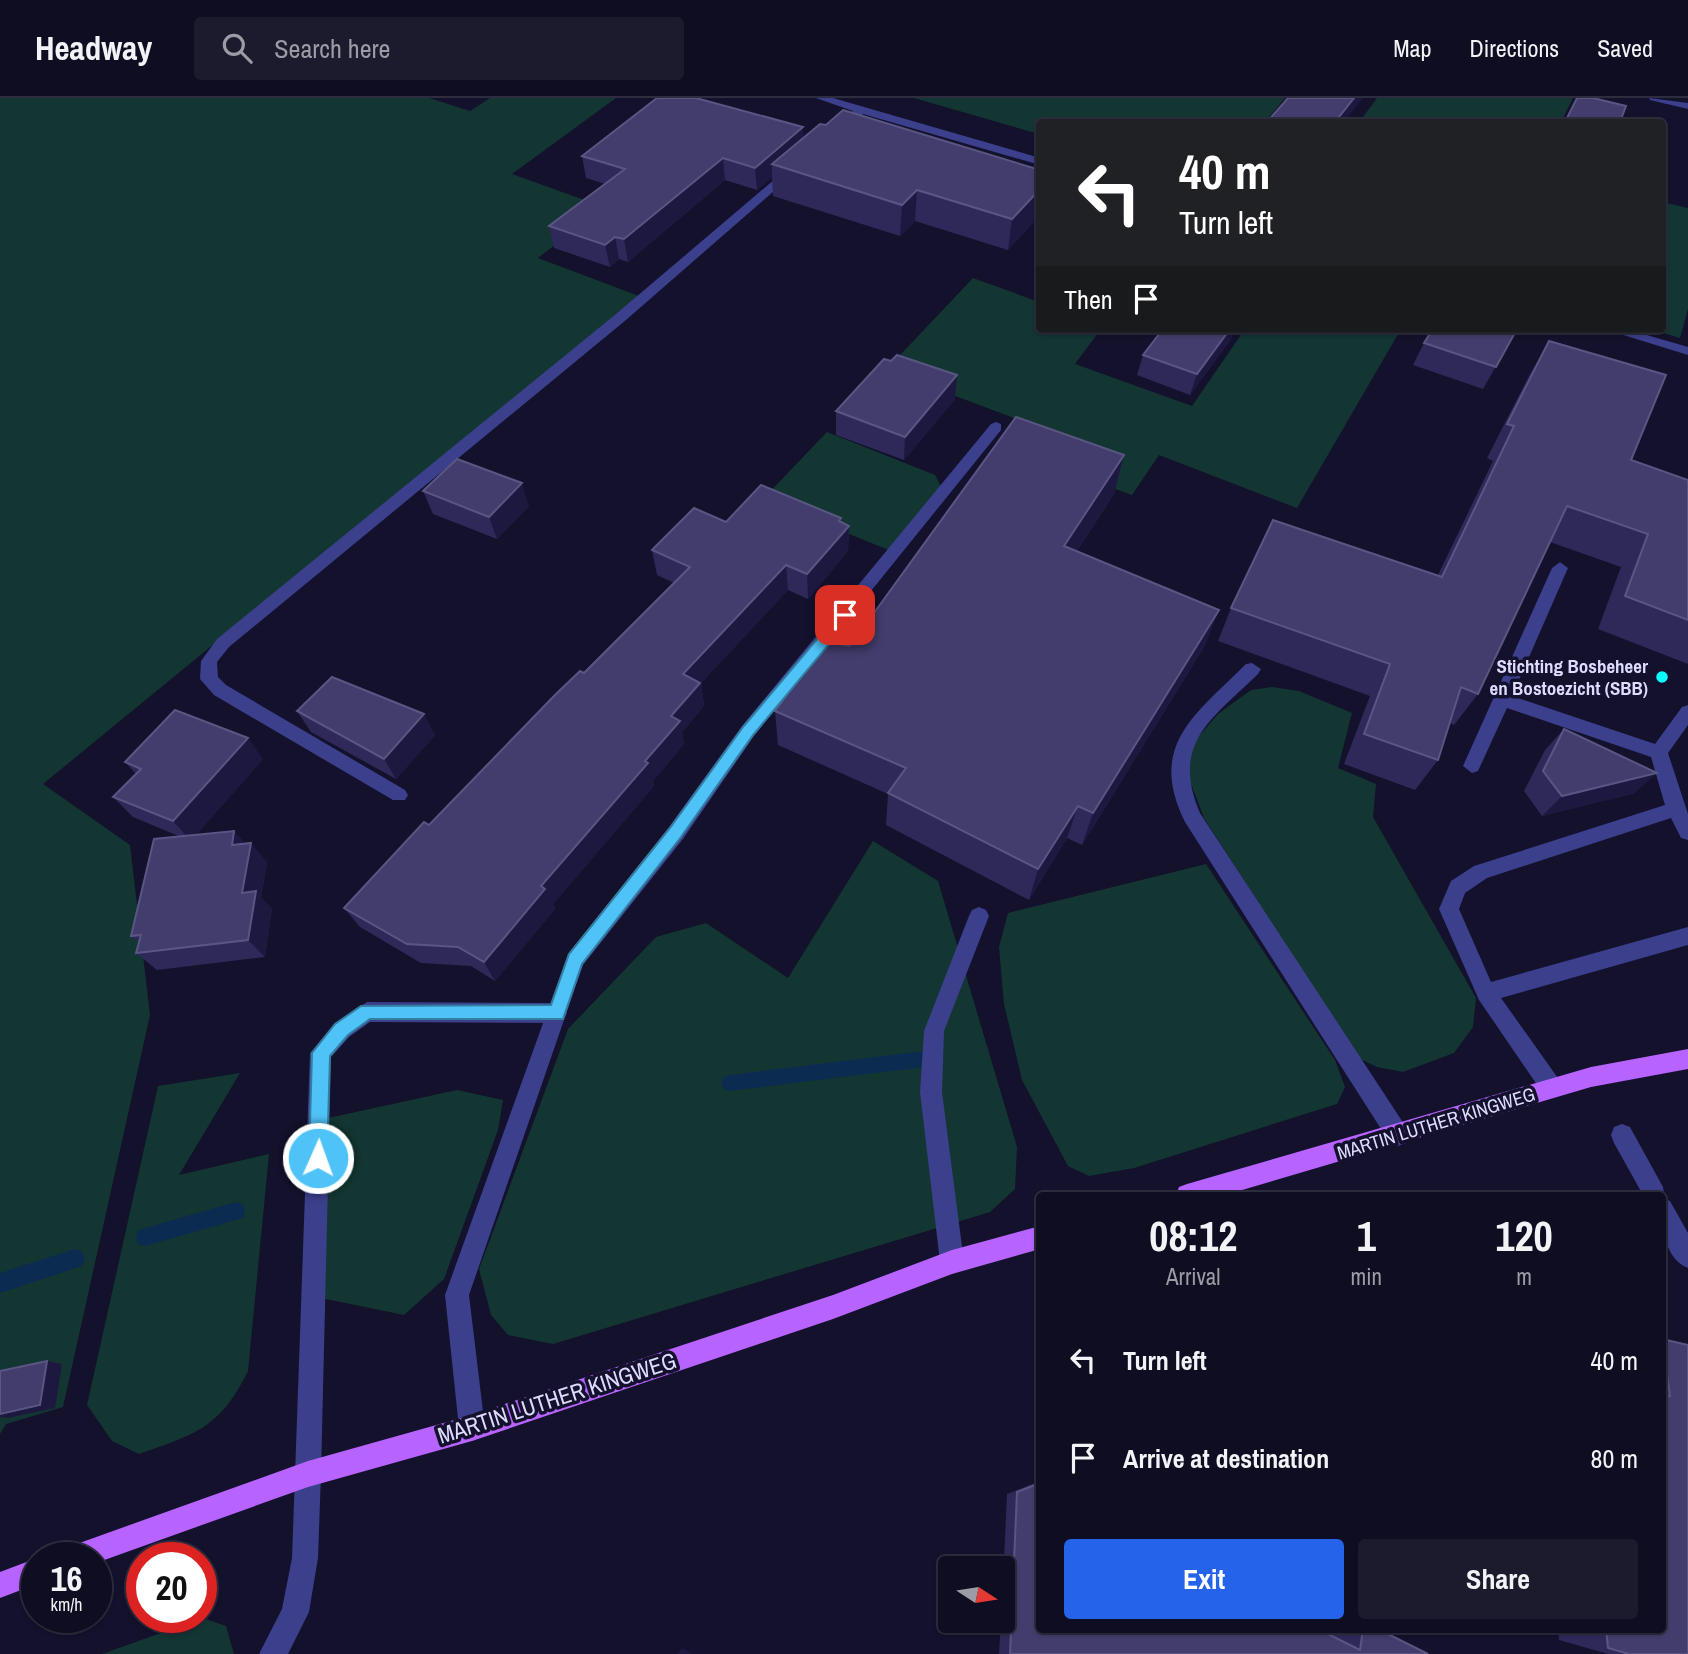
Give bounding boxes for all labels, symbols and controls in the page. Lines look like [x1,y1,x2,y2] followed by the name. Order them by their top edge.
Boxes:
[194,17,684,80] search box
[35,26,152,70] text: Headway
[218,29,256,67] icon: search
[274,31,390,66] text: Search here
[1393,32,1431,64] text: Map
[1469,32,1559,64] text: Directions
[1597,32,1653,64] text: Saved
[1179,138,1271,204] text: 40 m
[1064,147,1155,238] icon: left
[1179,201,1273,244] text: Turn left
[1127,280,1165,318] icon: arrive
[1064,282,1113,317] text: Then
[815,585,875,645] pin
[826,596,864,634] icon: arrive
[1490,653,1648,701] place label: Stichting Bosbeheer en Bostoezicht (SBB)
[1654,669,1670,685] marker: Stichting Bosbeheer en Bostoezicht (SBB)
[1334,1080,1538,1166] street label: MARTIN LUTHER KINGWEG
[281,1121,355,1195] position arrow
[1149,1208,1237,1264] text: 08:12
[1357,1208,1376,1264] text: 1
[1495,1208,1553,1264] text: 120
[1166,1261,1221,1292] text: Arrival
[1351,1261,1382,1292] text: min
[1516,1261,1532,1292] text: m
[1064,1341,1102,1379] icon: left
[1123,1343,1207,1378] text: Turn left
[1591,1343,1638,1378] text: 40 m
[434,1344,680,1451] street label: MARTIN LUTHER KINGWEG
[1064,1439,1102,1477] icon: arrive
[1123,1441,1329,1476] text: Arrive at destination
[1591,1441,1638,1476] text: 80 m
[1064,1539,1344,1619] button: Exit
[1358,1539,1638,1619] button: Share
[126,1542,217,1633] speed limit sign: 20
[51,1555,82,1602] text: 16
[938,1556,1015,1633] north arrow
[938,1556,1015,1633] map controls
[51,1592,83,1617] text: km/h

